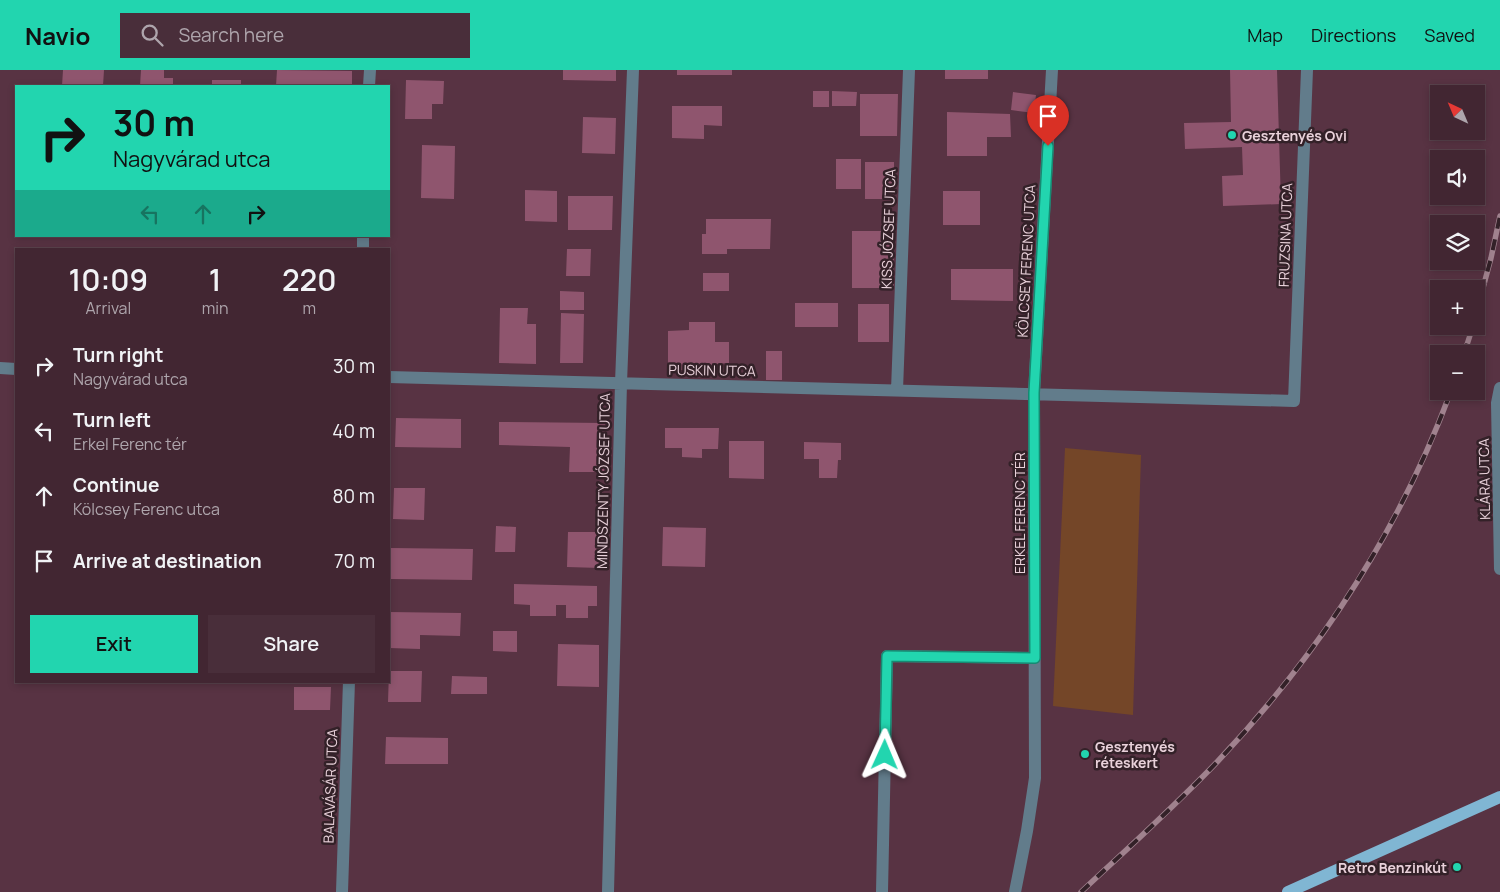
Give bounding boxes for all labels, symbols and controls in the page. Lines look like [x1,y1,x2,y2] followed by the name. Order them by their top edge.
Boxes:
[120,13,470,58] search box
[25,19,90,52] text: Navio
[138,21,166,49] icon: search
[178,22,284,48] text: Search here
[1247,23,1283,47] text: Map
[1311,23,1396,47] text: Directions
[1424,23,1475,47] text: Saved
[1430,85,1485,140] north arrow
[1430,85,1485,400] map controls
[1027,95,1069,146] pin
[113,99,195,147] text: 30 m
[1034,102,1062,130] icon: arrive
[30,105,95,170] icon: right
[1242,126,1347,145] place label: Gesztenyés Ovi
[1226,129,1238,141] marker: Gesztenyés Ovi
[113,144,271,174] text: Nagyvárad utca
[1430,150,1485,205] button: sound
[876,168,900,289] street label: KISS JÓZSEF UTCA
[1274,182,1296,287] street label: FRUZSINA UTCA
[1013,184,1040,338] street label: KÖLCSEY FERENC UTCA
[136,200,164,228] icon: left
[189,200,217,228] icon: ahead
[242,200,270,228] icon: right
[1430,215,1485,270] button: layers
[69,259,148,300] text: 10:09
[209,259,221,300] text: 1
[282,259,336,300] text: 220
[1430,280,1485,335] button: +
[85,297,131,319] text: Arrival
[202,297,228,319] text: min
[302,297,316,319] text: m
[73,342,163,368] text: Turn right
[1430,345,1485,400] button: −
[30,352,58,380] icon: right
[333,353,375,379] text: 30 m
[668,360,756,380] street label: PUSKIN UTCA
[73,368,188,390] text: Nagyvárad utca
[592,393,614,569] street label: MINDSZENTY JÓZSEF UTCA
[73,407,151,433] text: Turn left
[30,417,58,445] icon: left
[332,418,375,444] text: 40 m
[73,433,187,455] text: Erkel Ferenc tér
[1474,438,1494,520] street label: KLÁRA UTCA
[1010,452,1029,574] street label: ERKEL FERENC TÉR
[73,472,159,498] text: Continue
[30,482,58,510] icon: ahead
[332,483,375,509] text: 80 m
[73,498,220,520] text: Kölcsey Ferenc utca
[30,547,58,575] icon: arrive
[73,548,262,574] text: Arrive at destination
[334,548,375,574] text: 70 m
[30,615,198,673] button: Exit
[208,615,375,673] button: Share
[319,728,341,844] street label: BALAVÁSÁR UTCA
[858,728,910,780] position arrow
[1095,737,1175,772] place label: Gesztenyés réteskert
[1079,748,1091,760] marker: Gesztenyés réteskert
[1338,858,1447,877] place label: Retro Benzinkút
[1451,861,1463,873] marker: Retro Benzinkút

